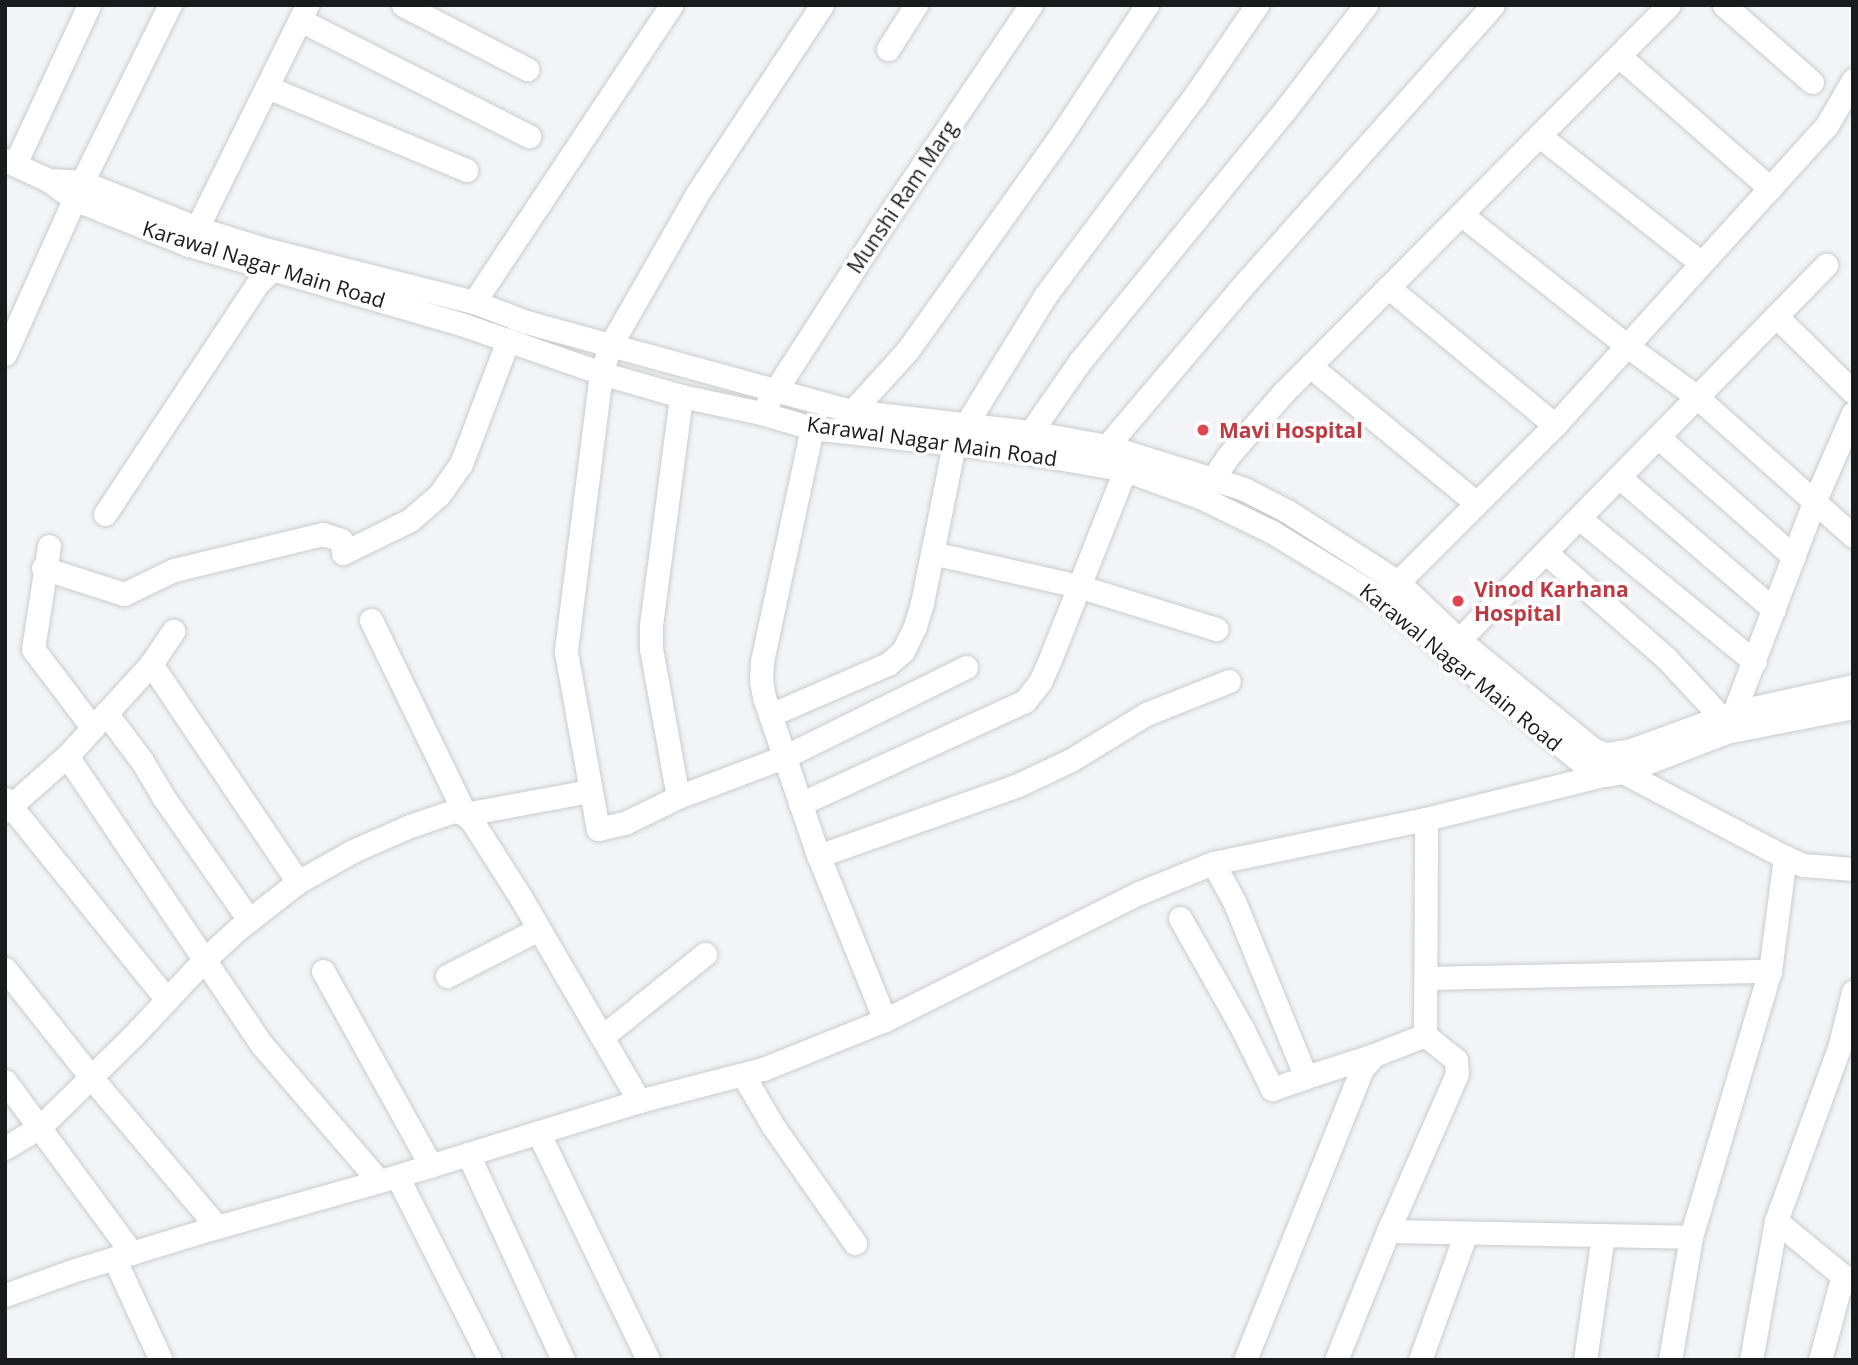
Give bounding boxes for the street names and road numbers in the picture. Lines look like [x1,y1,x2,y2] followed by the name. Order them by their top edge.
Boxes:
[842,116,962,278] street label: Munshi Ram Marg
[140,215,388,313] street label: Karawal Nagar Main Road
[805,411,1059,471] street label: Karawal Nagar Main Road
[1355,578,1567,756] street label: Karawal Nagar Main Road

